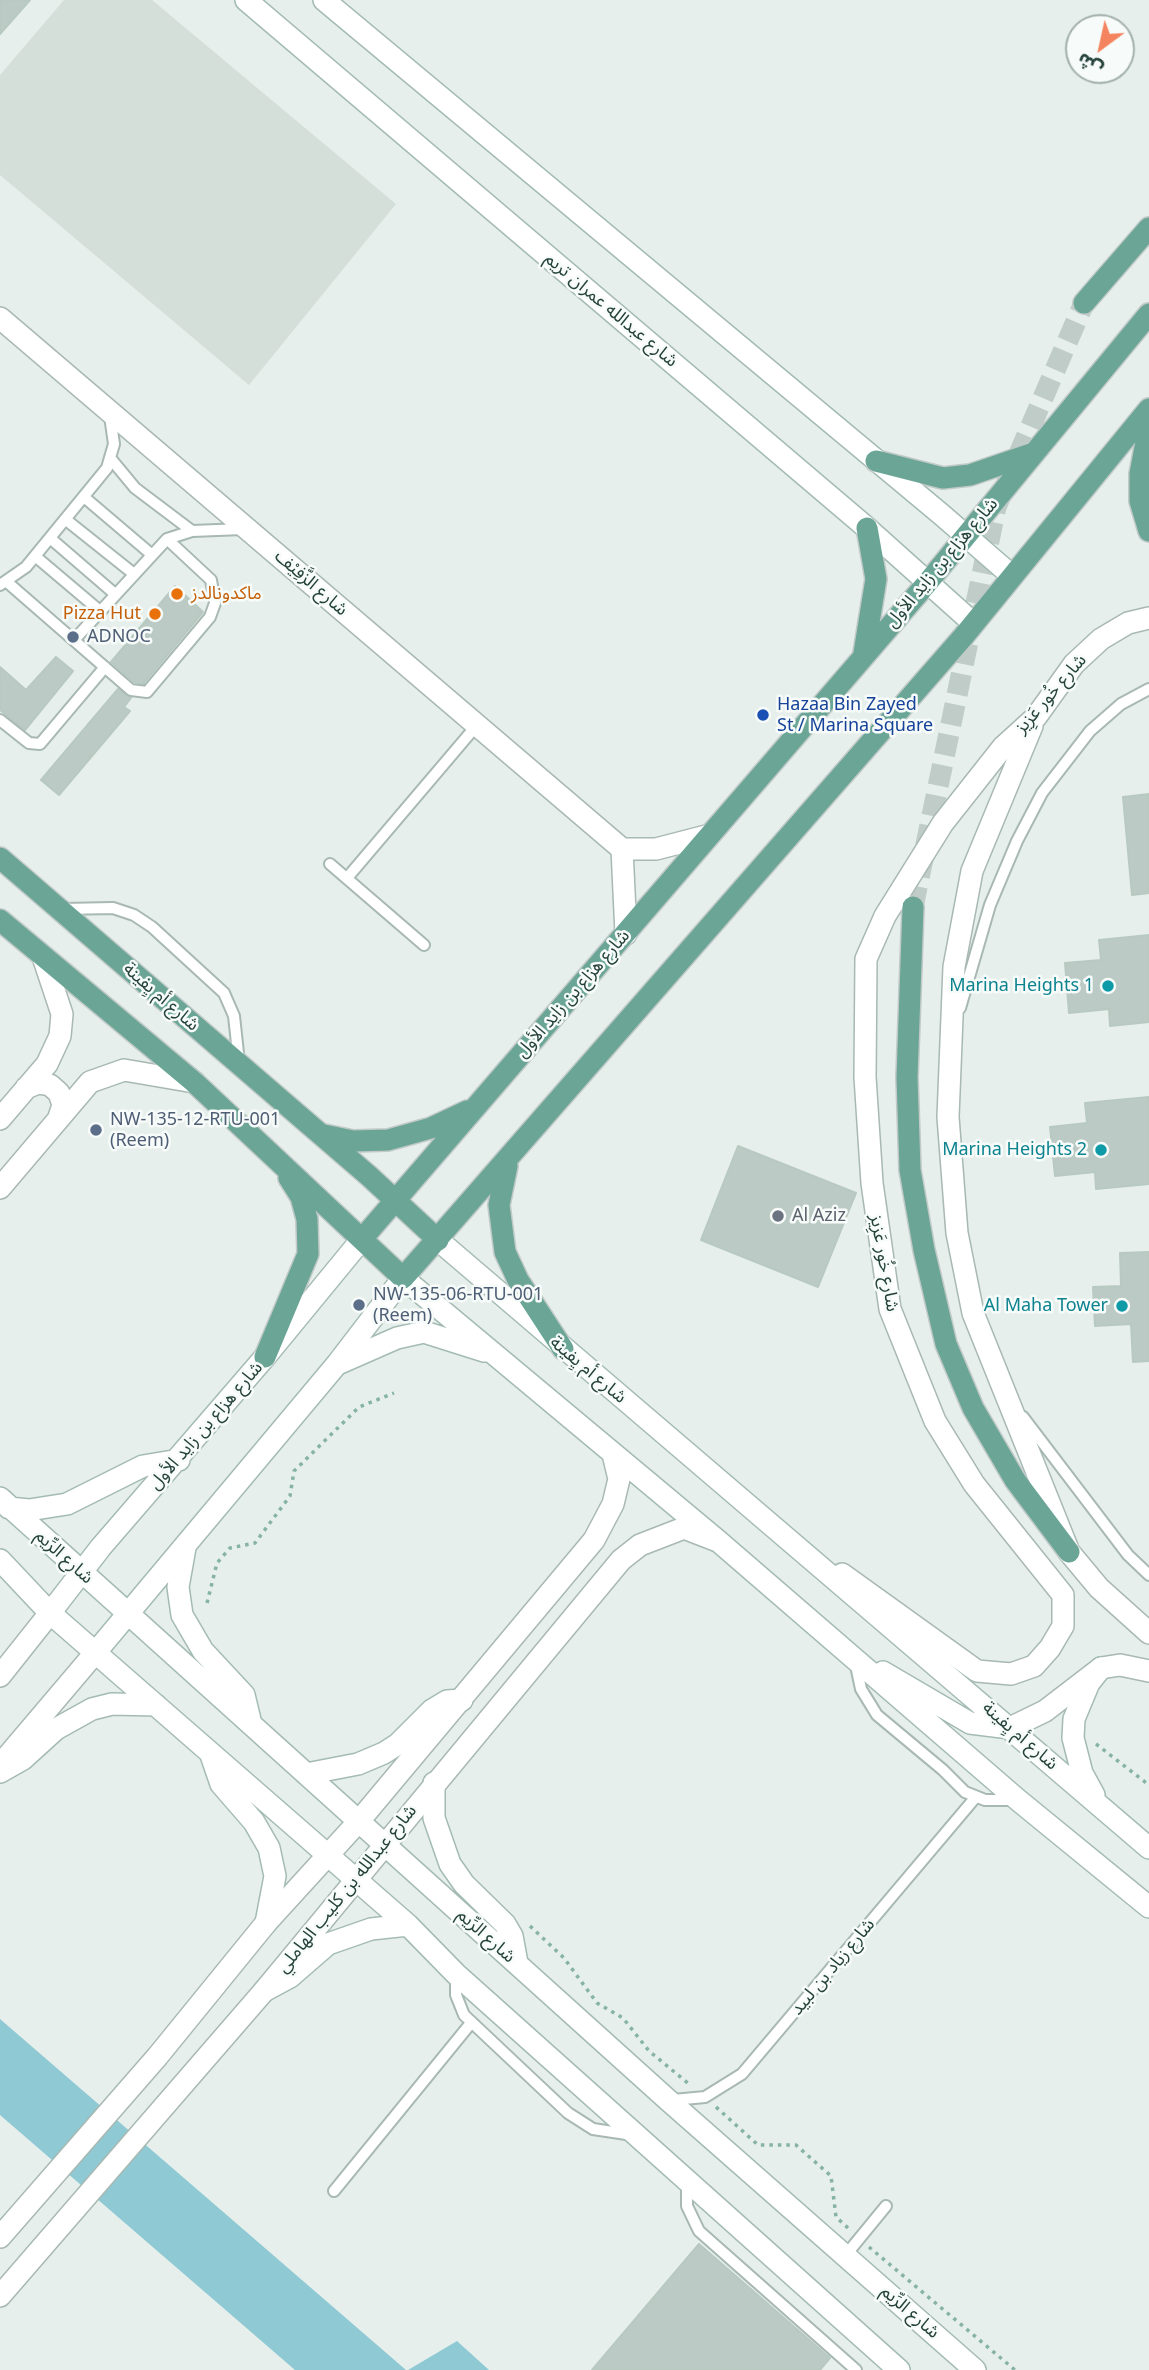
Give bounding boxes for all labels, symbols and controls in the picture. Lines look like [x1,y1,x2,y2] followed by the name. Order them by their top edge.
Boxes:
[1065,14,1135,84] north arrow
[1072,47,1108,83] text: ش
[540,248,682,372] street label: شارع عبدالله عمران تريم
[881,494,1003,632] street label: شارع هزاع بن زايد الأول
[270,545,352,621] street label: شارع الزَّفِيْف
[191,583,262,605] place label: ماكدونالدز
[169,586,185,602] marker: ماكدونالدز
[63,603,141,625] place label: Pizza Hut
[147,606,163,622] marker: Pizza Hut
[87,626,151,648] place label: ADNOC
[65,629,81,645] marker: ADNOC
[1011,650,1091,738] street label: شارع خُور عَزِيز
[777,694,933,736] place label: Hazaa Bin Zayed St / Marina Square
[755,707,771,723] marker: Hazaa Bin Zayed St / Marina Square
[511,925,635,1063] street label: شارع هزاع بن زايد الأول
[119,958,203,1036] street label: شارع أم يِفينة
[949,975,1094,997] place label: Marina Heights 1
[1100,978,1116,994] marker: Marina Heights 1
[110,1109,280,1152] place label: NW-135-12-RTU-001 (Reem)
[88,1122,104,1138] marker: NW-135-12-RTU-001 (Reem)
[942,1139,1087,1161] place label: Marina Heights 2
[1093,1142,1109,1158] marker: Marina Heights 2
[792,1205,846,1227] place label: Al Aziz
[770,1208,786,1224] marker: Al Aziz
[865,1213,903,1313] street label: شارع خُور عَزِيز
[373,1284,543,1326] place label: NW-135-06-RTU-001 (Reem)
[984,1295,1108,1317] place label: Al Maha Tower
[351,1297,367,1313] marker: NW-135-06-RTU-001 (Reem)
[1114,1298,1130,1314] marker: Al Maha Tower
[545,1332,631,1408] street label: شارع أم يِفينة
[144,1357,268,1495] street label: شارع هزاع بن زايد الأول
[30,1525,98,1589] street label: شارع الرِّيم
[978,1697,1062,1775] street label: شارع أم يِفينة
[272,1800,422,1978] street label: شارع عبدالله بن كليب الهاملي
[452,1904,520,1968] street label: شارع الرِّيم
[786,1914,880,2020] street label: شارع زياد بن لبيد
[876,2281,944,2343] street label: شارع الرِّيم

